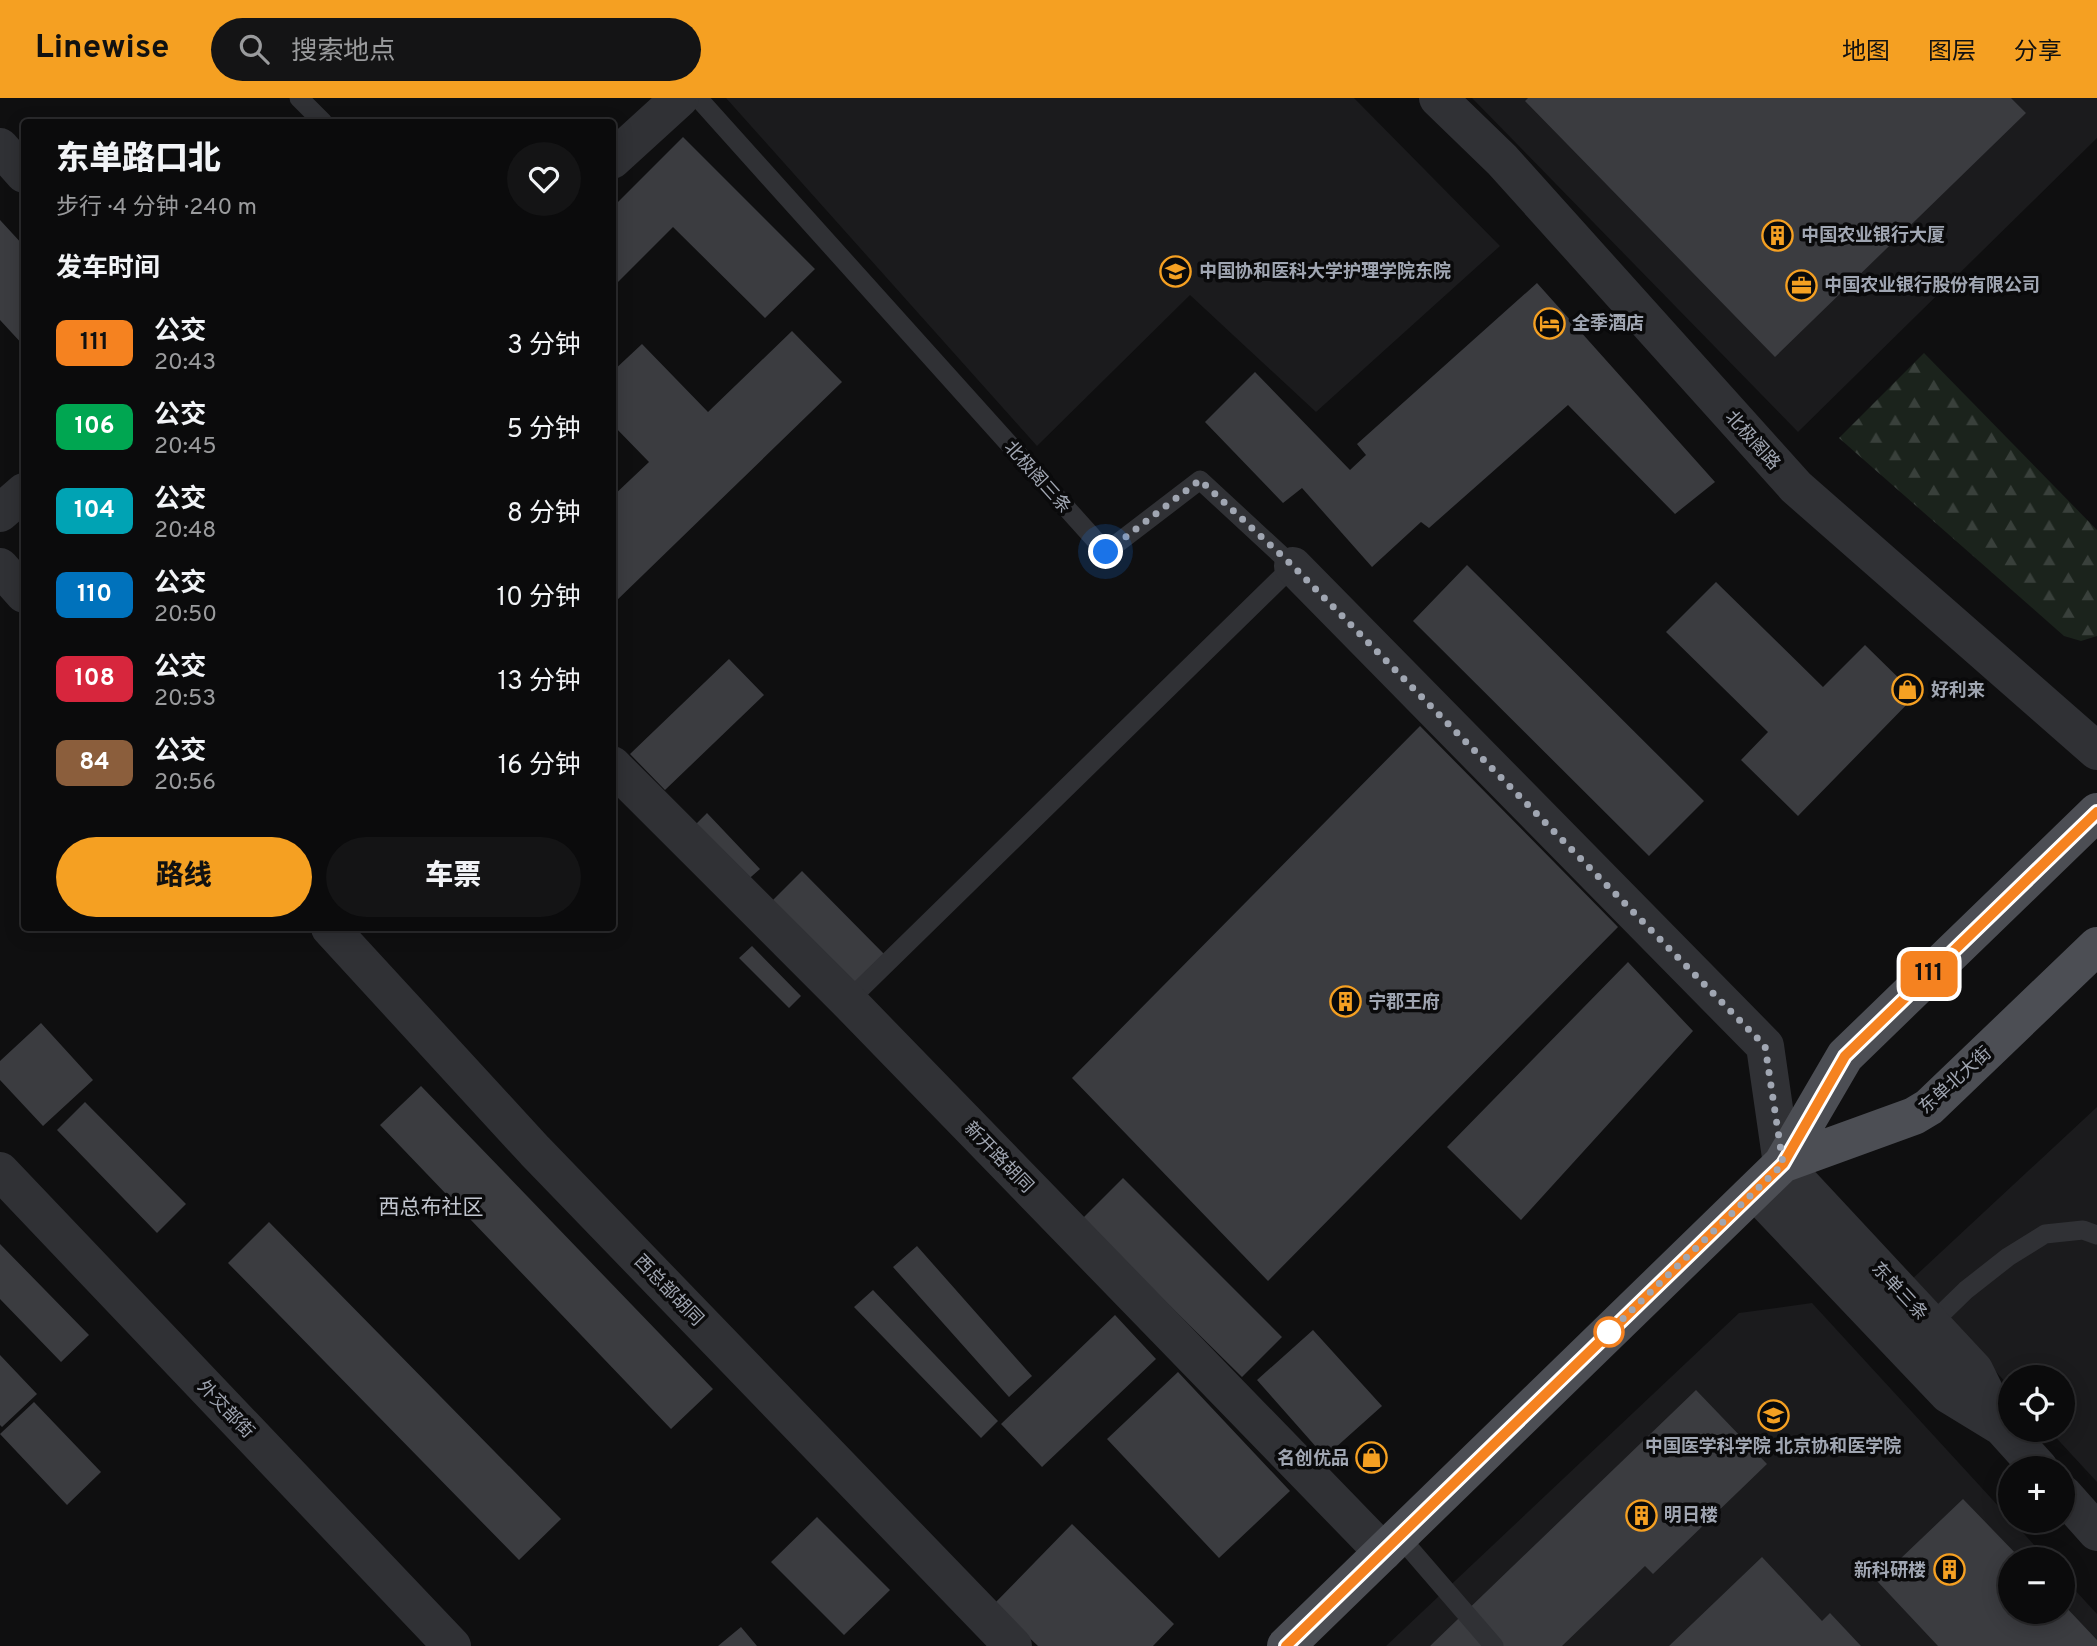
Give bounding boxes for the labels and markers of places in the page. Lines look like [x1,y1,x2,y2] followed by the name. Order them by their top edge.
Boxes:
[1761,218,1795,252] building icon: 中国农业银行大厦
[1801,224,1945,248] place label: 中国农业银行大厦
[1159,254,1193,288] school or university icon: 中国协和医科大学护理学院东院
[1199,261,1451,284] place label: 中国协和医科大学护理学院东院
[1784,268,1818,302] office icon: 中国农业银行股份有限公司
[1824,274,2040,298] place label: 中国农业银行股份有限公司
[1532,306,1566,340] hotel icon: 全季酒店
[1572,313,1644,336] place label: 全季酒店
[1891,673,1925,707] shop icon: 好利来
[1931,680,1985,703] place label: 好利来
[1328,985,1362,1019] building icon: 宁郡王府
[1368,992,1440,1015] place label: 宁郡王府
[1594,1317,1624,1347] unlabelled marker
[1756,1399,1790,1433] school or university icon: 中国医学科学院 北京协和医学院
[1645,1436,1901,1459] place label: 中国医学科学院 北京协和医学院
[1355,1441,1389,1475] shop icon: 名创优品
[1277,1448,1349,1471] place label: 名创优品
[1624,1498,1658,1532] building icon: 明日楼
[1664,1505,1718,1528] place label: 明日楼
[1932,1553,1966,1587] building icon: 新科研楼
[1854,1560,1926,1583] place label: 新科研楼

